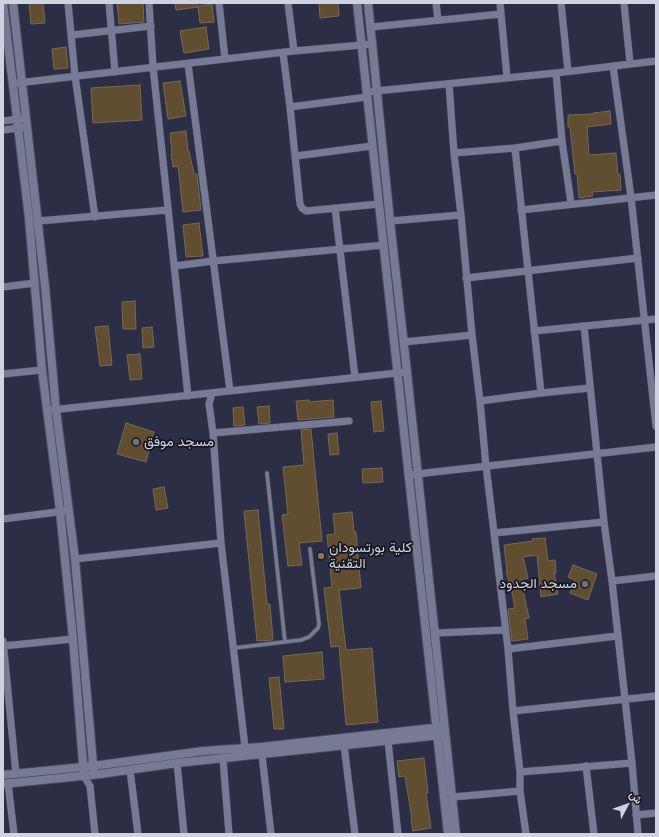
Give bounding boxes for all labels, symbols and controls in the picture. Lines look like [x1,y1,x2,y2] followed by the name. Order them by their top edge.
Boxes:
[144,434,214,450] place label: مسجد موفق
[131,437,141,447] marker: مسجد موفق
[329,540,412,572] place label: كلية بورتسودان التقنية
[316,551,326,561] marker: كلية بورتسودان التقنية
[500,576,577,592] place label: مسجد الجدود
[580,579,590,589] marker: مسجد الجدود
[607,785,647,825] north arrow
[626,788,646,807] text: ش

